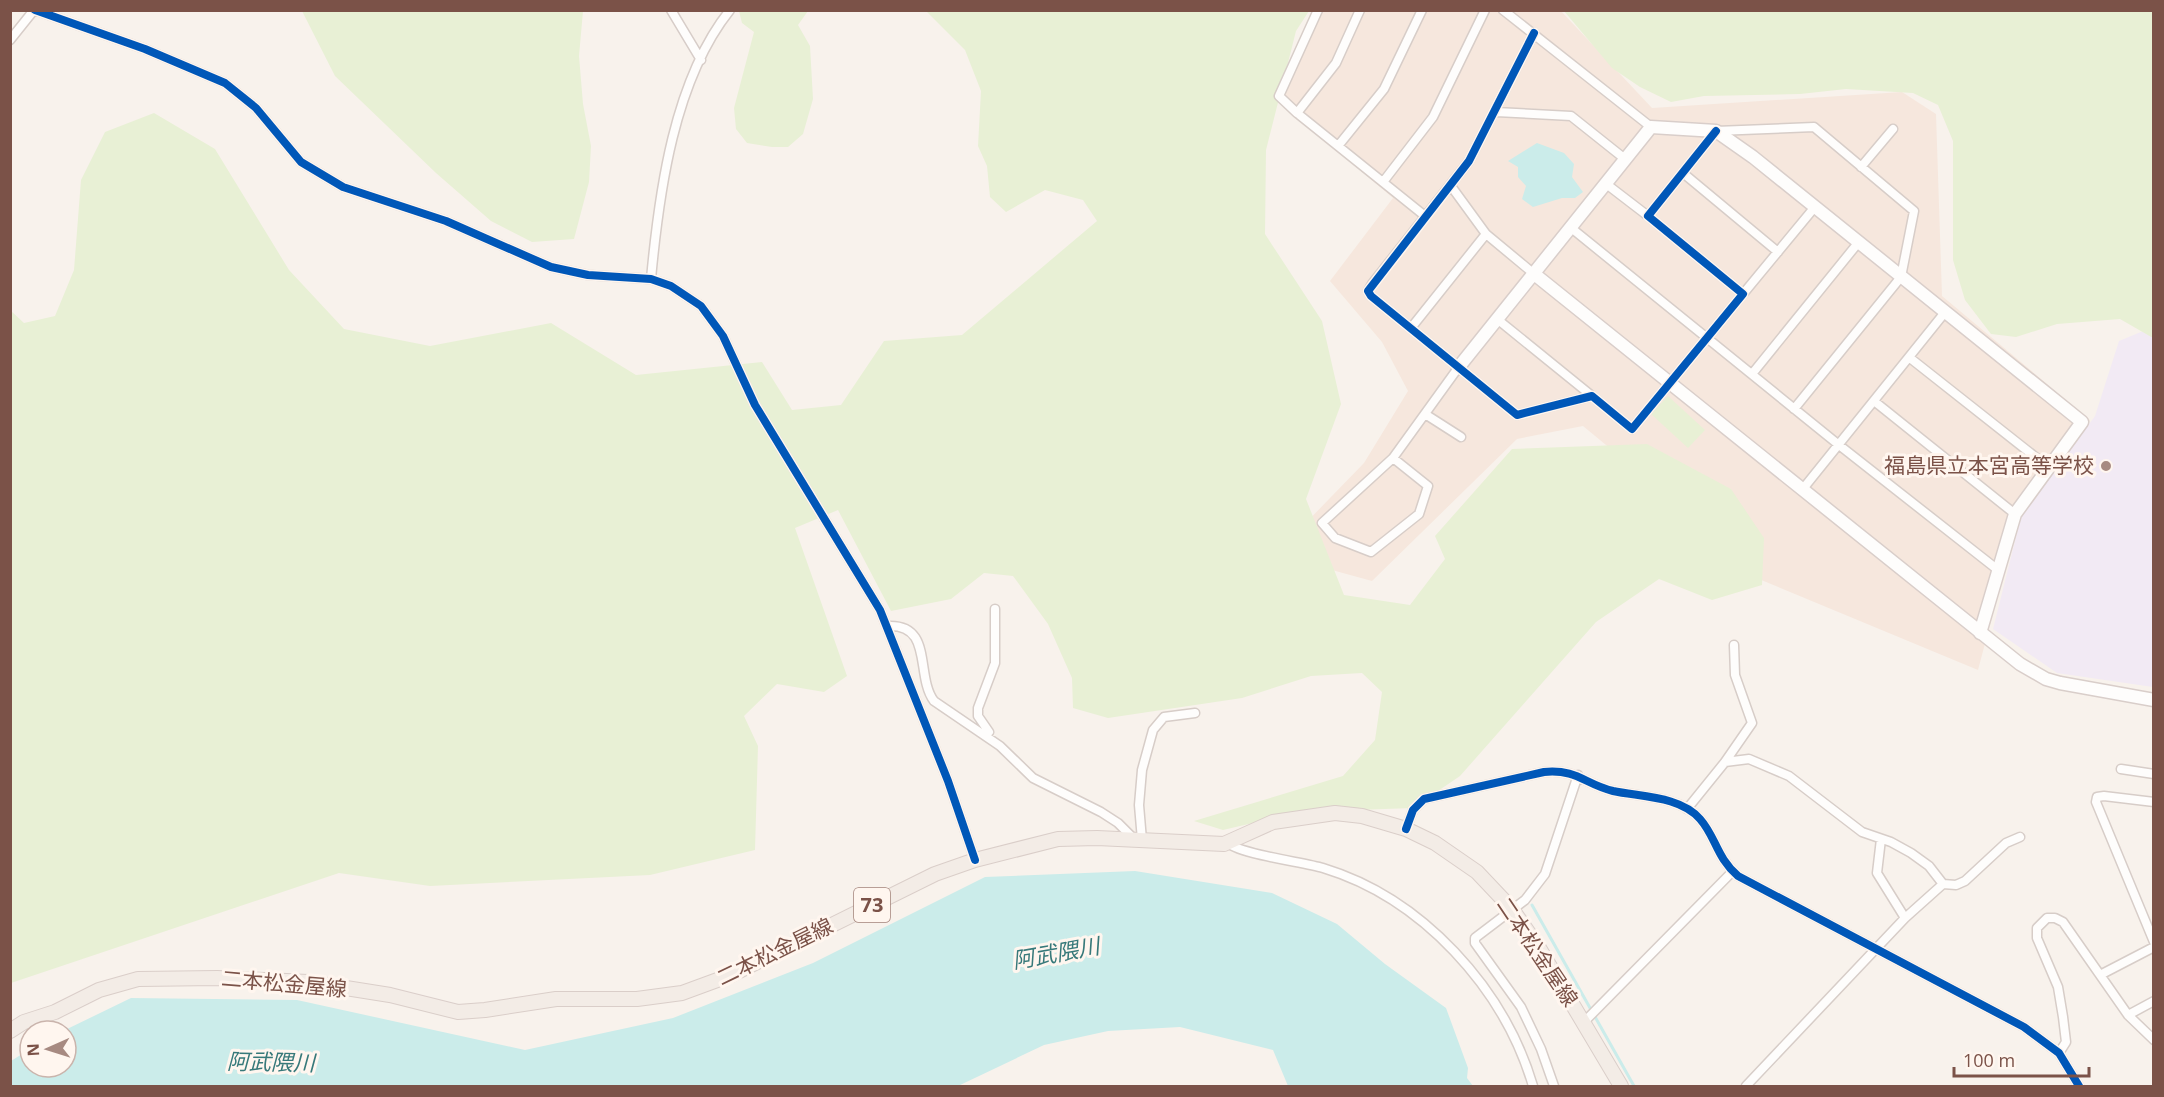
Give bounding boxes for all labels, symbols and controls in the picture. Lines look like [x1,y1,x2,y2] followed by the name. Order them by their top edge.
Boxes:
[1884,451,2094,479] place label: 福島県立本宮高等学校
[2099,459,2113,473] marker: 福島県立本宮高等学校
[854,888,890,922] road number: 73
[1491,891,1585,1011] street label: 二本松金屋線
[712,911,837,991] street label: 二本松金屋線
[1010,929,1104,974] water label: 阿武隈川
[220,964,348,1002] street label: 二本松金屋線
[18,1019,78,1079] north arrow
[1954,1040,2089,1078] scale bar
[22,1043,44,1057] text: N
[227,1045,317,1077] water label: 阿武隈川
[1963,1048,2015,1072] text: 100 m

